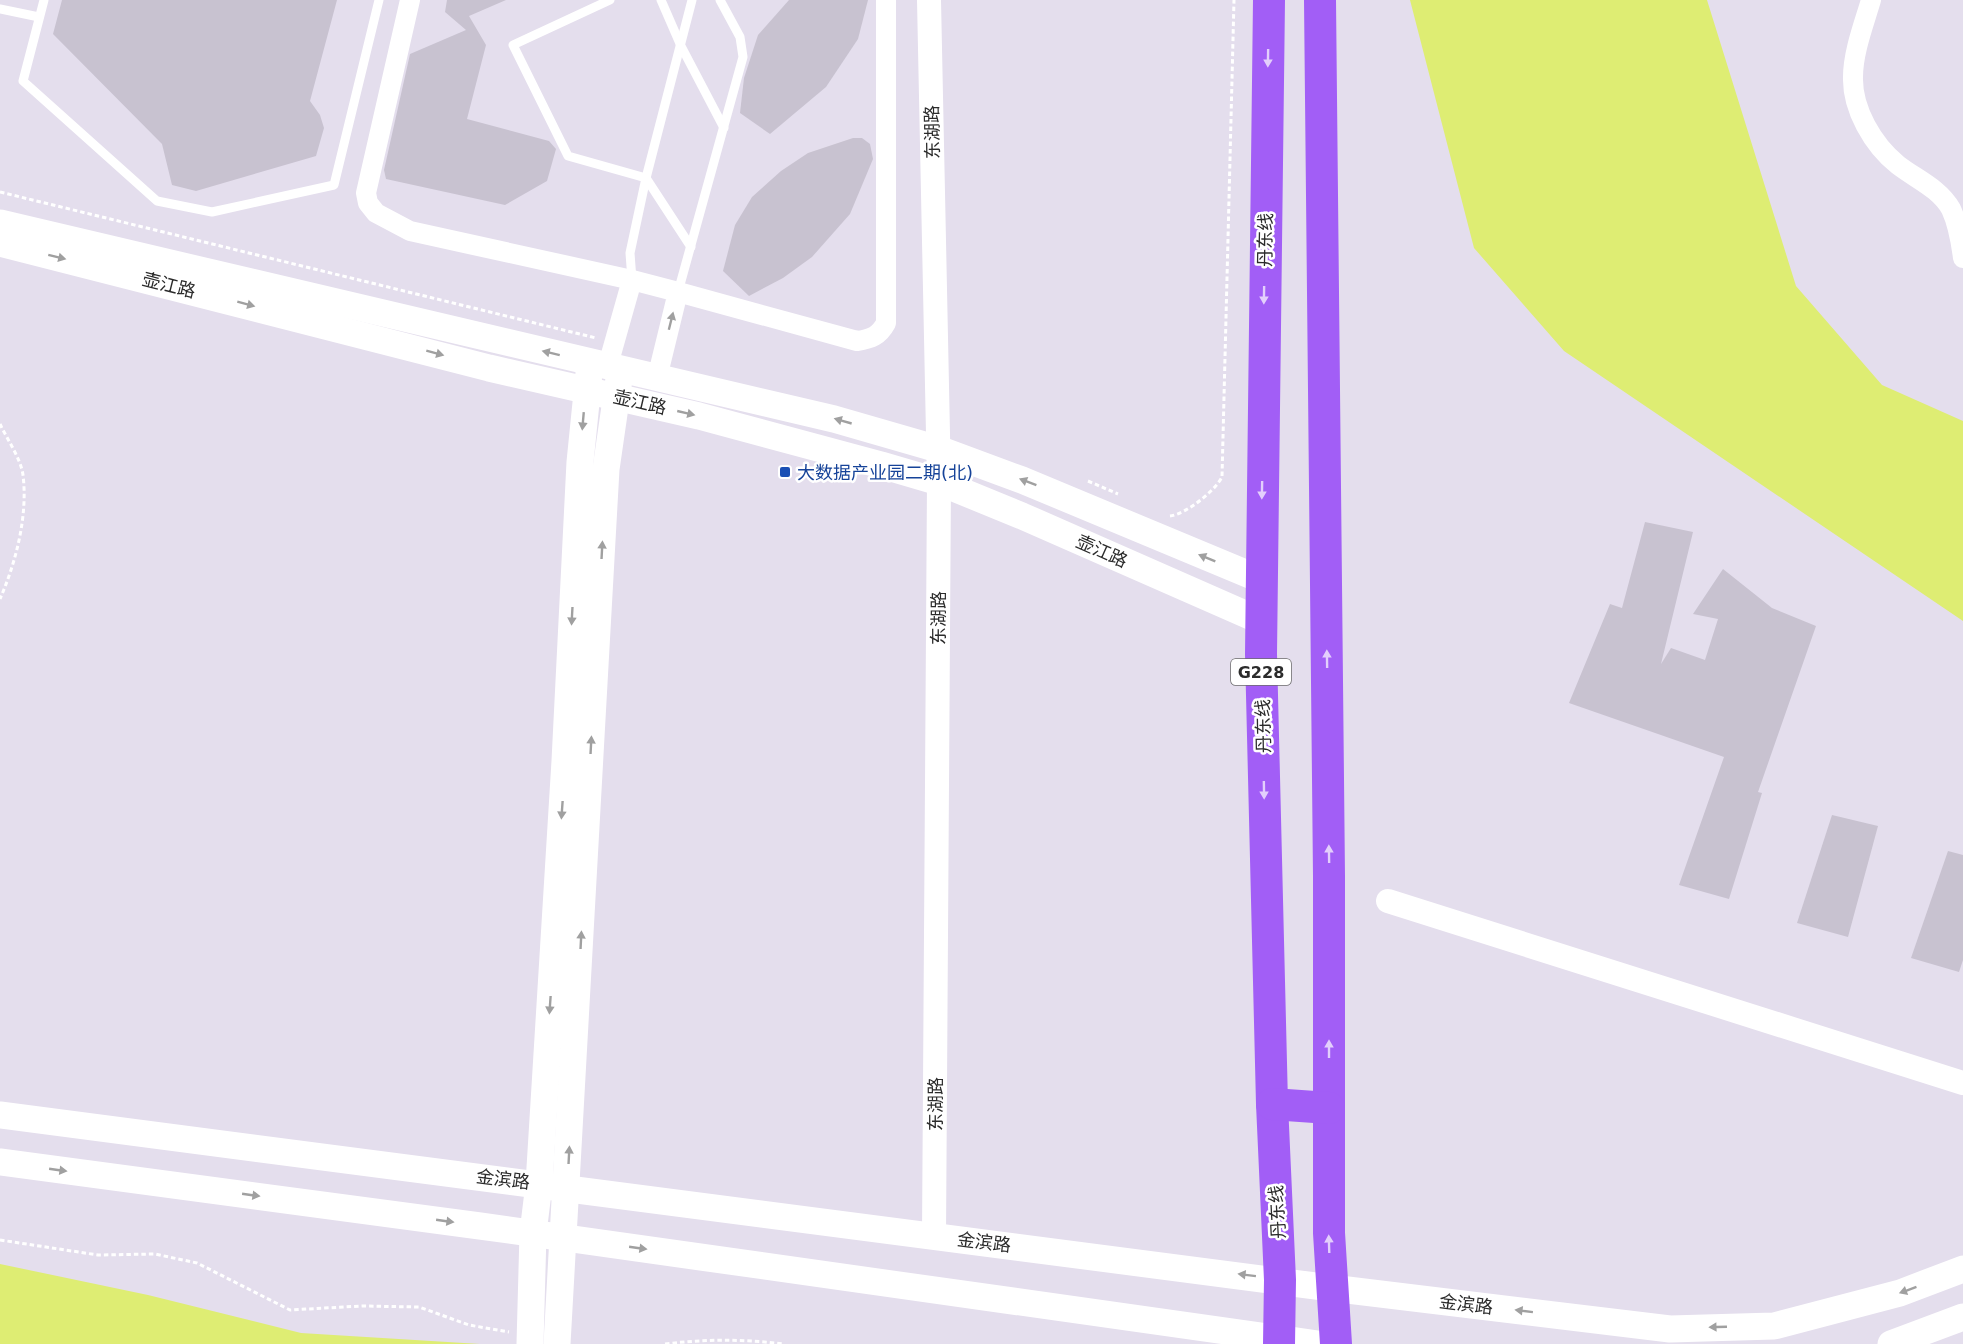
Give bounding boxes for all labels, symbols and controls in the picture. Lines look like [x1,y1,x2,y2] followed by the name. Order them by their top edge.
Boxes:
[1263,49,1272,68] one-way arrow
[921,105,943,159] street label: 东湖路
[1254,213,1276,267] street label: 丹东线
[48,253,66,263] one-way arrow
[140,268,198,302] street label: 壶江路
[1260,286,1269,305] one-way arrow
[237,300,255,310] one-way arrow
[667,312,677,330] one-way arrow
[542,348,560,357] one-way arrow
[426,349,444,359] one-way arrow
[611,386,669,418] street label: 壶江路
[677,408,695,418] one-way arrow
[578,412,588,431] one-way arrow
[834,416,852,425] one-way arrow
[797,462,973,483] place label: 大数据产业园二期(北)
[778,465,792,479] marker: 大数据产业园二期(北)
[1019,477,1037,486] one-way arrow
[1258,481,1267,500] one-way arrow
[1073,530,1131,572] street label: 壶江路
[597,541,606,560] one-way arrow
[1198,553,1216,563] one-way arrow
[928,591,949,645] street label: 东湖路
[568,606,577,625] one-way arrow
[1322,649,1332,668] one-way arrow
[1231,659,1291,685] road number: G228
[1252,699,1274,753] street label: 丹东线
[587,735,596,754] one-way arrow
[1260,781,1269,800] one-way arrow
[557,801,567,820] one-way arrow
[1324,844,1334,863] one-way arrow
[576,930,585,949] one-way arrow
[545,996,555,1015] one-way arrow
[1324,1039,1334,1058] one-way arrow
[925,1077,946,1131] street label: 东湖路
[564,1146,573,1165] one-way arrow
[49,1165,68,1174] one-way arrow
[475,1165,531,1193] street label: 金滨路
[1265,1184,1289,1240] street label: 丹东线
[242,1191,261,1200] one-way arrow
[435,1216,454,1225] one-way arrow
[956,1228,1012,1256] street label: 金滨路
[1325,1234,1334,1253] one-way arrow
[628,1244,647,1253] one-way arrow
[1238,1271,1257,1280] one-way arrow
[1899,1285,1917,1295] one-way arrow
[1438,1290,1494,1318] street label: 金滨路
[1515,1306,1534,1316] one-way arrow
[1709,1322,1728,1332] one-way arrow

